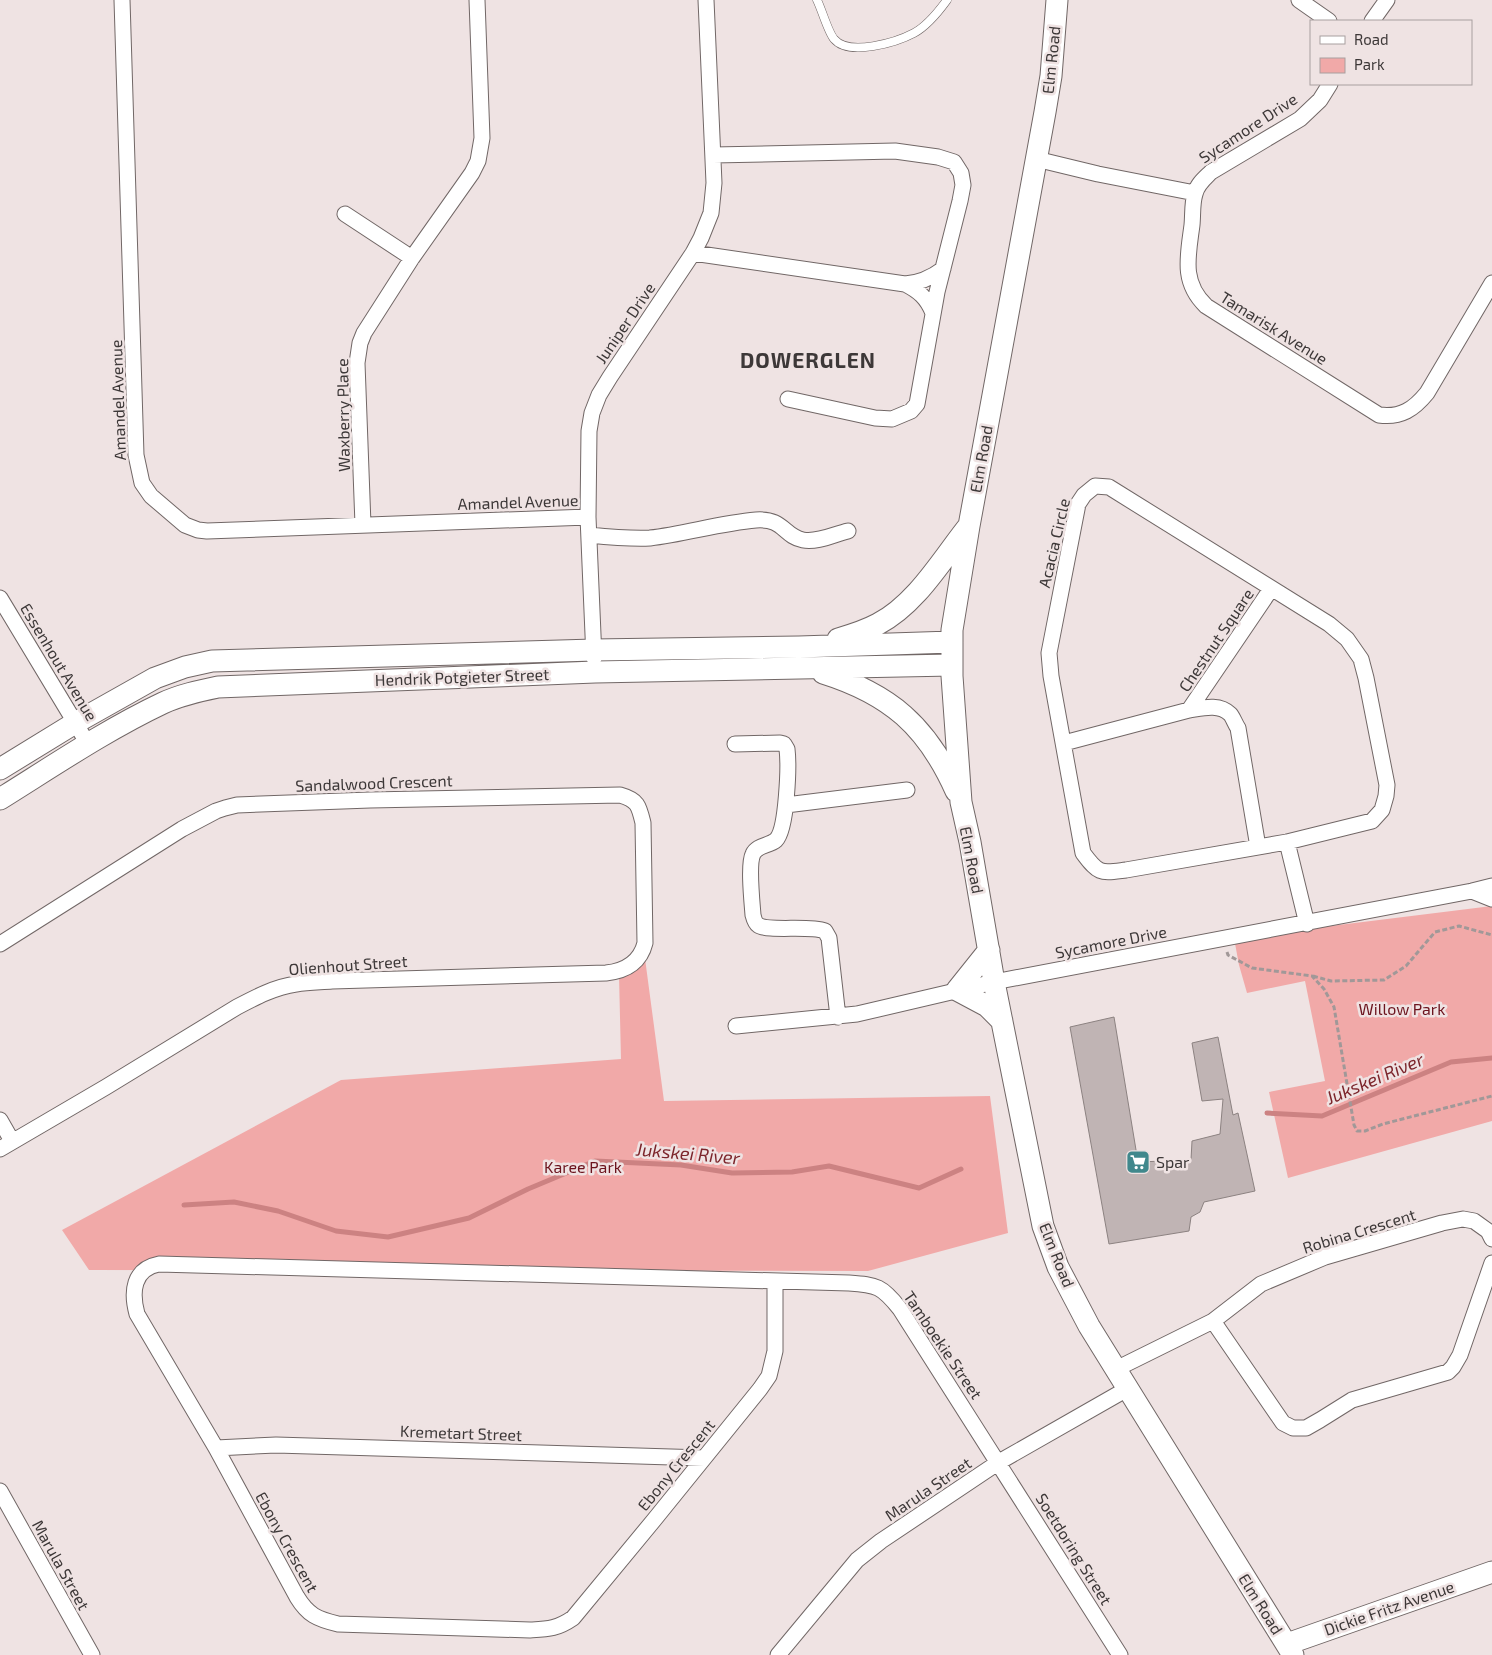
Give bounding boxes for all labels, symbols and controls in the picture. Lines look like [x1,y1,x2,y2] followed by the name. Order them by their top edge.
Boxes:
[1310,20,1472,85] legend
[1037,25,1064,95] street label: Elm Road
[1354,30,1389,48] text: Road
[1354,55,1385,73] text: Park
[1195,89,1300,166] street label: Sycamore Drive
[591,279,659,367] street label: Juniper Drive
[1217,287,1331,368] street label: Tamarisk Avenue
[106,339,129,461] street label: Amandel Avenue
[740,347,876,372] district label: DOWERGLEN
[332,358,353,472] street label: Waxberry Place
[965,424,996,494] street label: Elm Road
[457,490,579,513] street label: Amandel Avenue
[1034,496,1073,589] street label: Acacia Circle
[1174,585,1257,695] street label: Chestnut Square
[17,600,102,724] street label: Essenhout Avenue
[374,664,550,689] street label: Hendrik Potgieter Street
[295,770,453,795] street label: Sandalwood Crescent
[957,825,988,895] street label: Elm Road
[1053,921,1168,962] street label: Sycamore Drive
[288,951,408,978] street label: Olienhout Street
[1359,999,1445,1018] park label: Willow Park
[1321,1047,1428,1109] water label: Jukskei River
[634,1137,742,1169] water label: Jukskei River
[1125,1149,1151,1175] supermarket icon: Spar
[1156,1152,1190,1171] place label: Spar
[544,1157,622,1176] park label: Karee Park
[1300,1204,1418,1257] street label: Robina Crescent
[1036,1220,1079,1290] street label: Elm Road
[900,1287,987,1402] street label: Tamboekie Street
[633,1415,718,1514] street label: Ebony Crescent
[400,1421,522,1444] street label: Kremetart Street
[881,1453,974,1524] street label: Marula Street
[252,1488,323,1595] street label: Ebony Crescent
[1033,1490,1116,1608] street label: Soetdoring Street
[29,1516,94,1613] street label: Marula Street
[1235,1570,1288,1638] street label: Elm Road
[1321,1576,1456,1639] street label: Dickie Fritz Avenue

